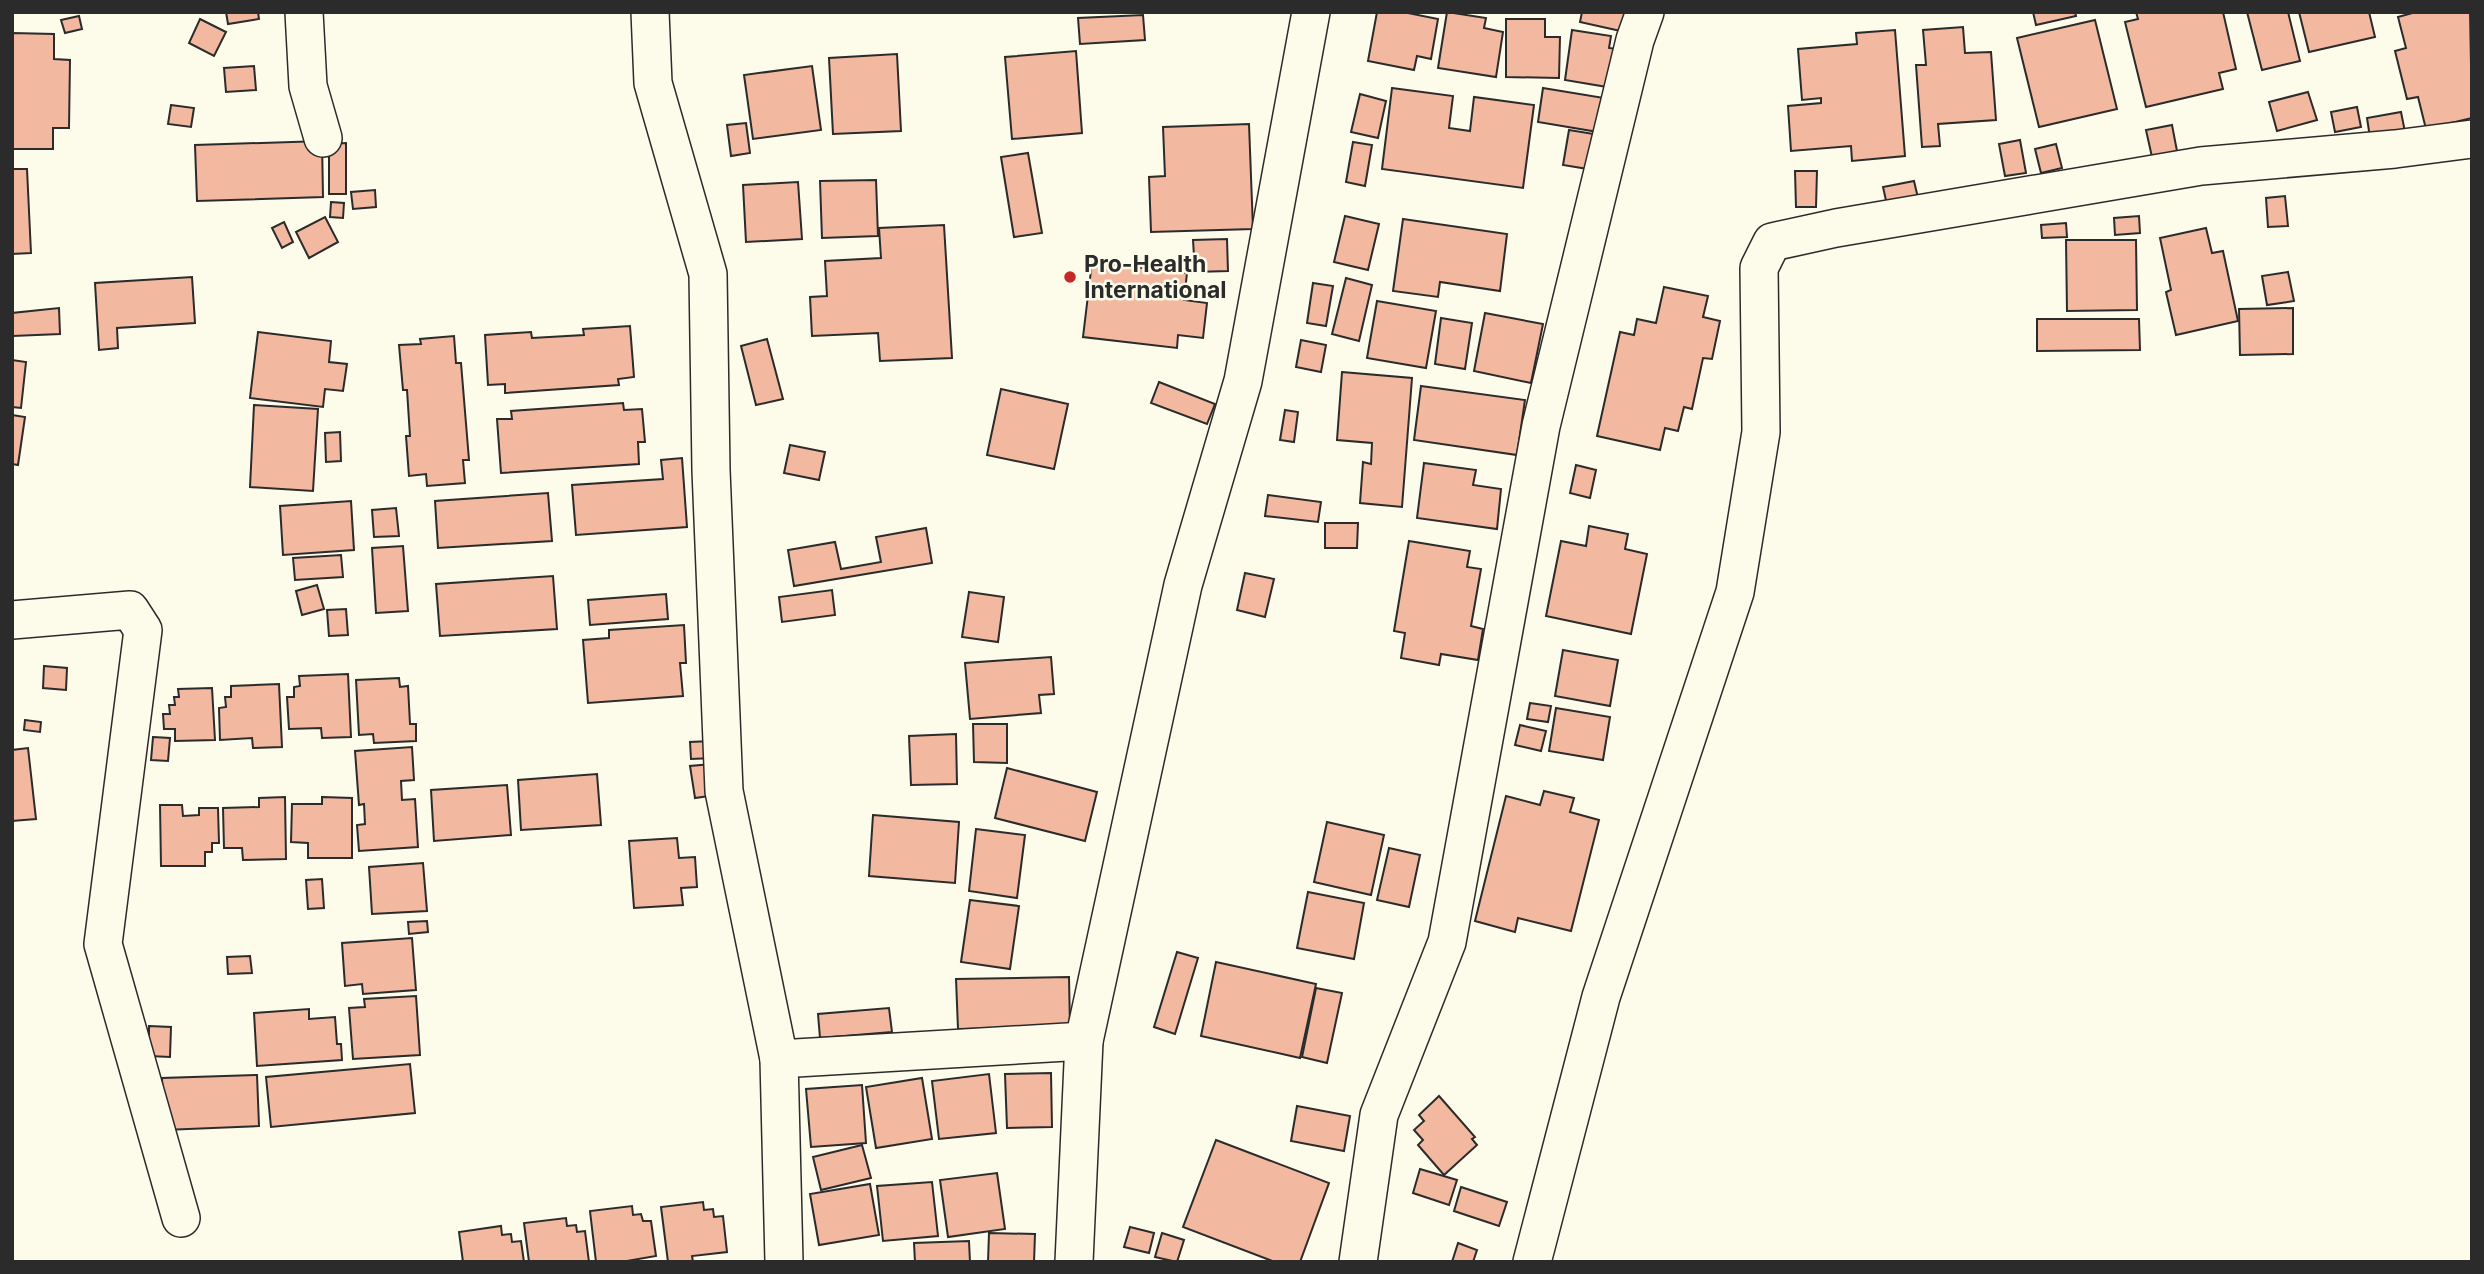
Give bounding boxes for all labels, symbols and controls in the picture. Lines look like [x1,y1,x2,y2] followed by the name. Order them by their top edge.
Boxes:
[1084,250,1227,304] place label: Pro-Health International
[1062,269,1078,285] marker: Pro-Health International

